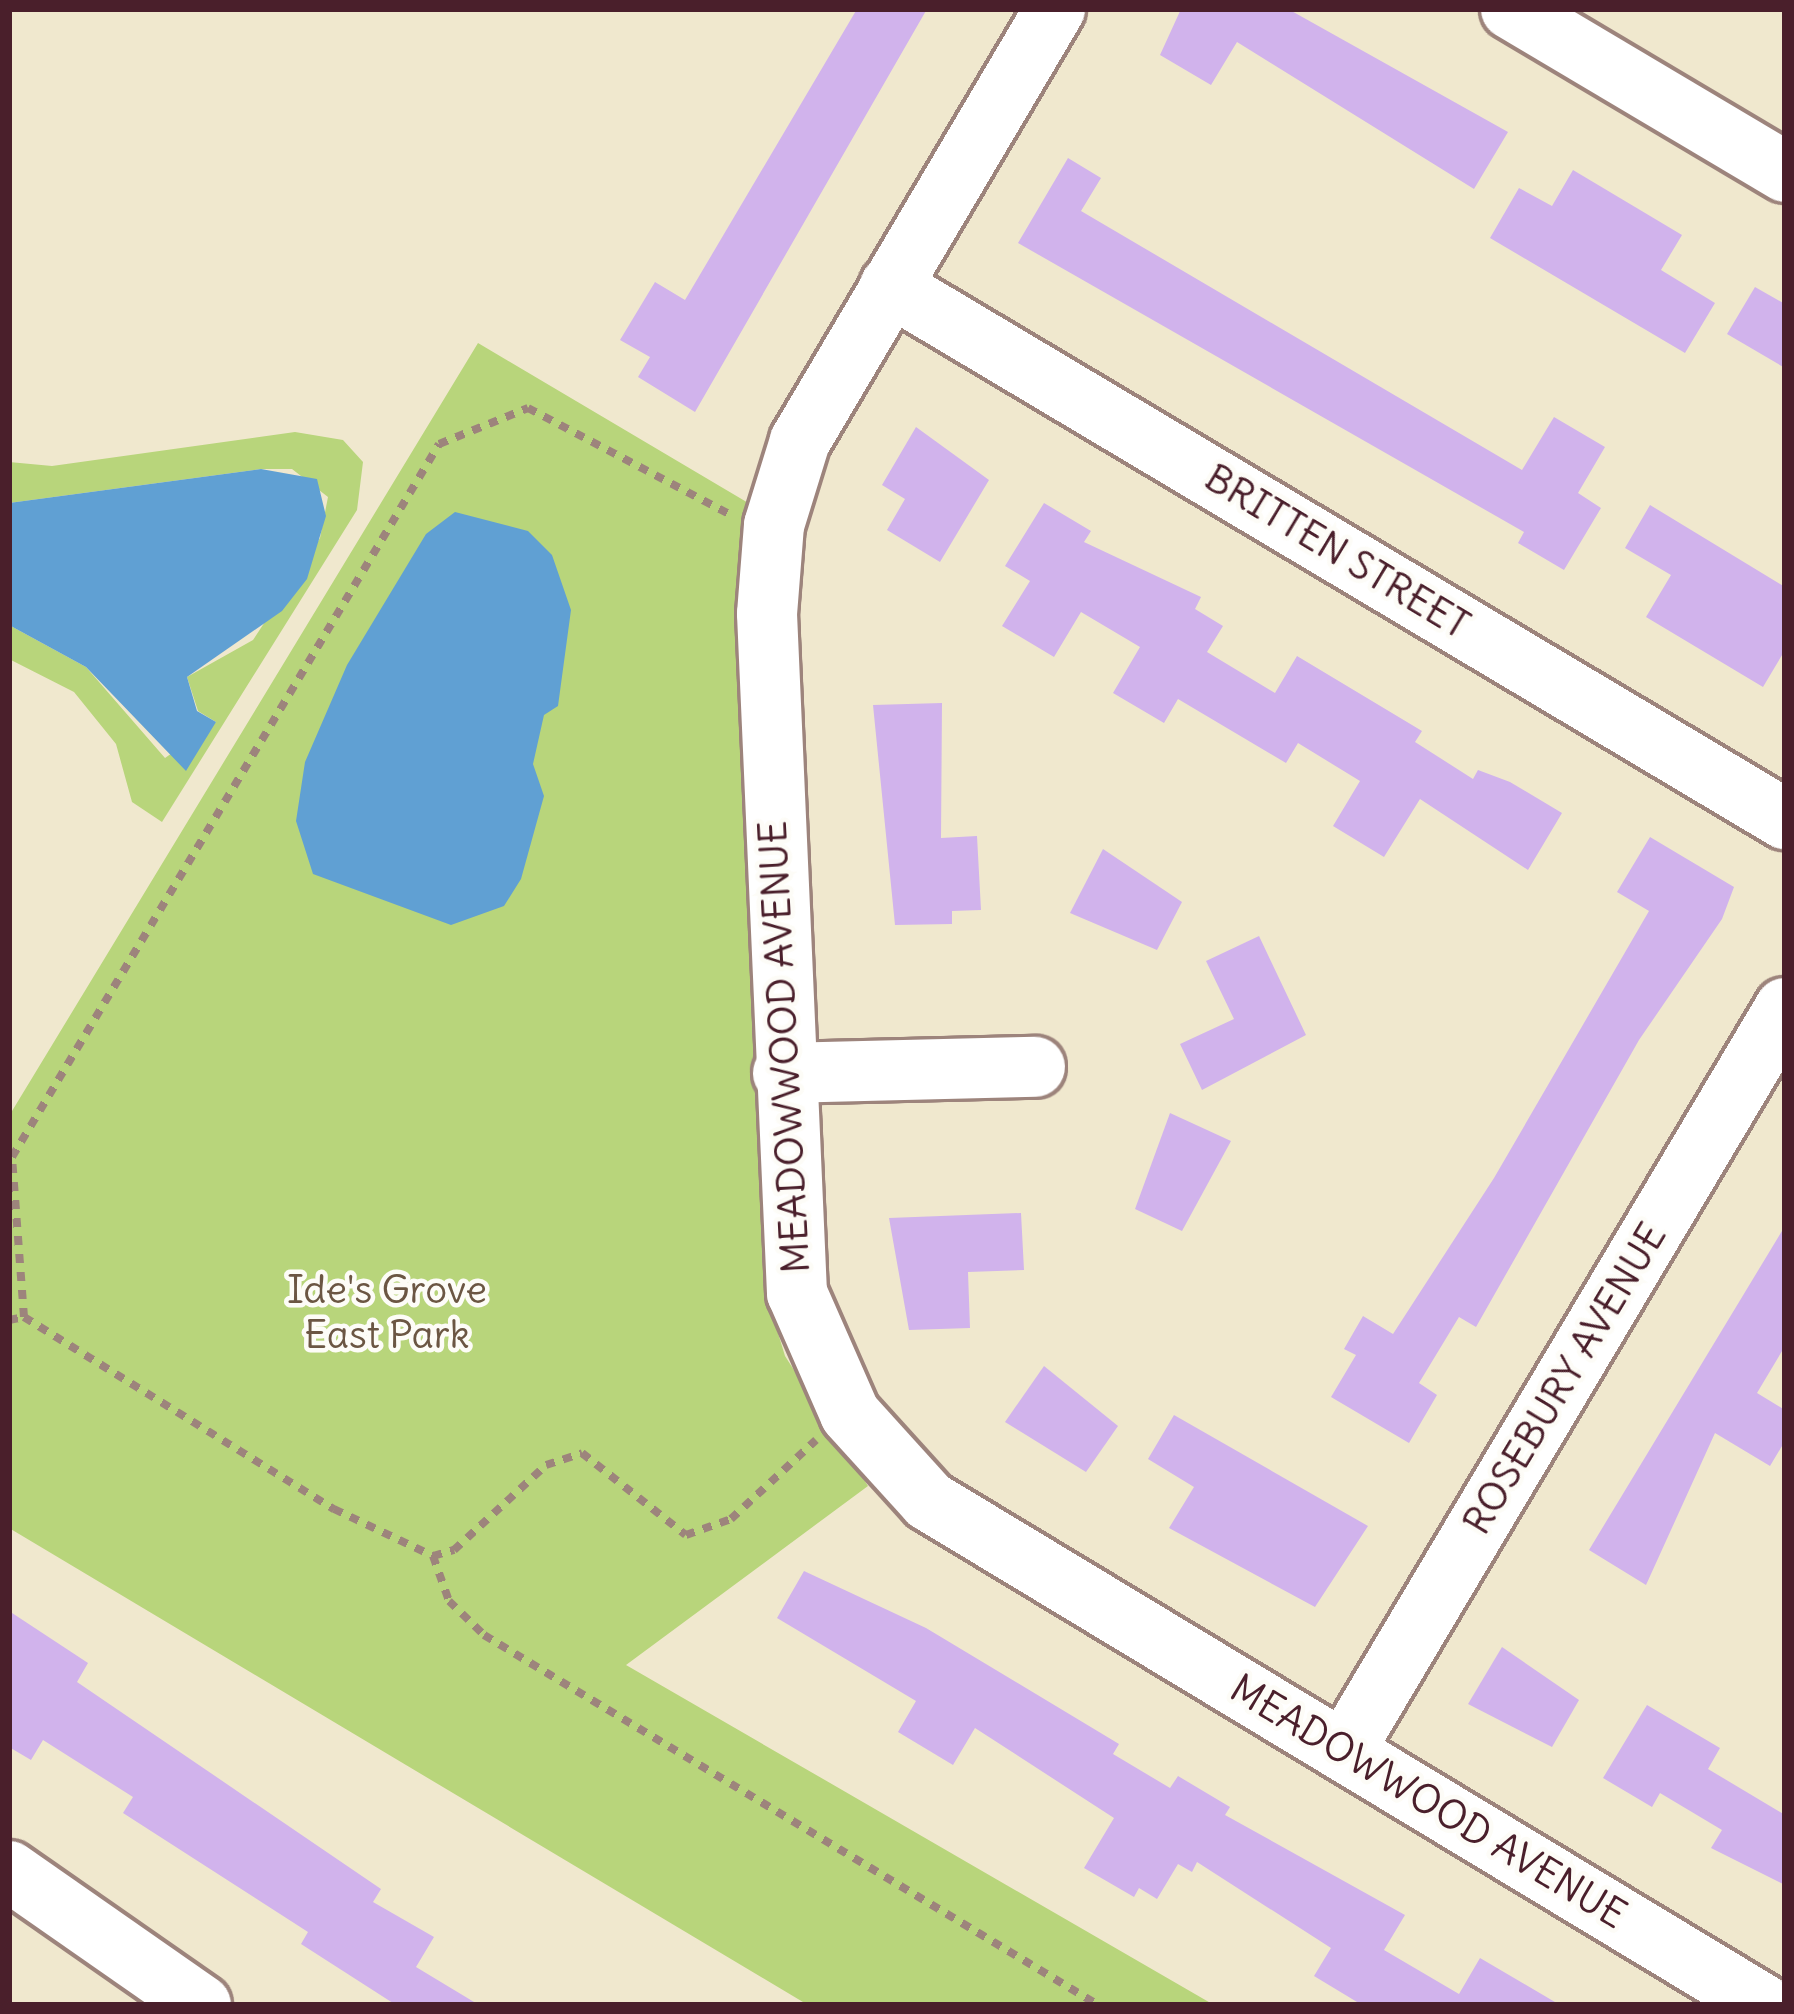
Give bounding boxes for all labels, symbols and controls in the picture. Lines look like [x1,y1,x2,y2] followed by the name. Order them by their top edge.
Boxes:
[1196,455,1478,649] street label: BRITTEN STREET
[750,820,820,1274] street label: MEADOWWOOD AVENUE
[1454,1215,1676,1543] street label: ROSEBURY AVENUE
[287,1268,487,1359] park label: Ide's Grove East Park
[1222,1665,1634,1939] street label: MEADOWWOOD AVENUE

